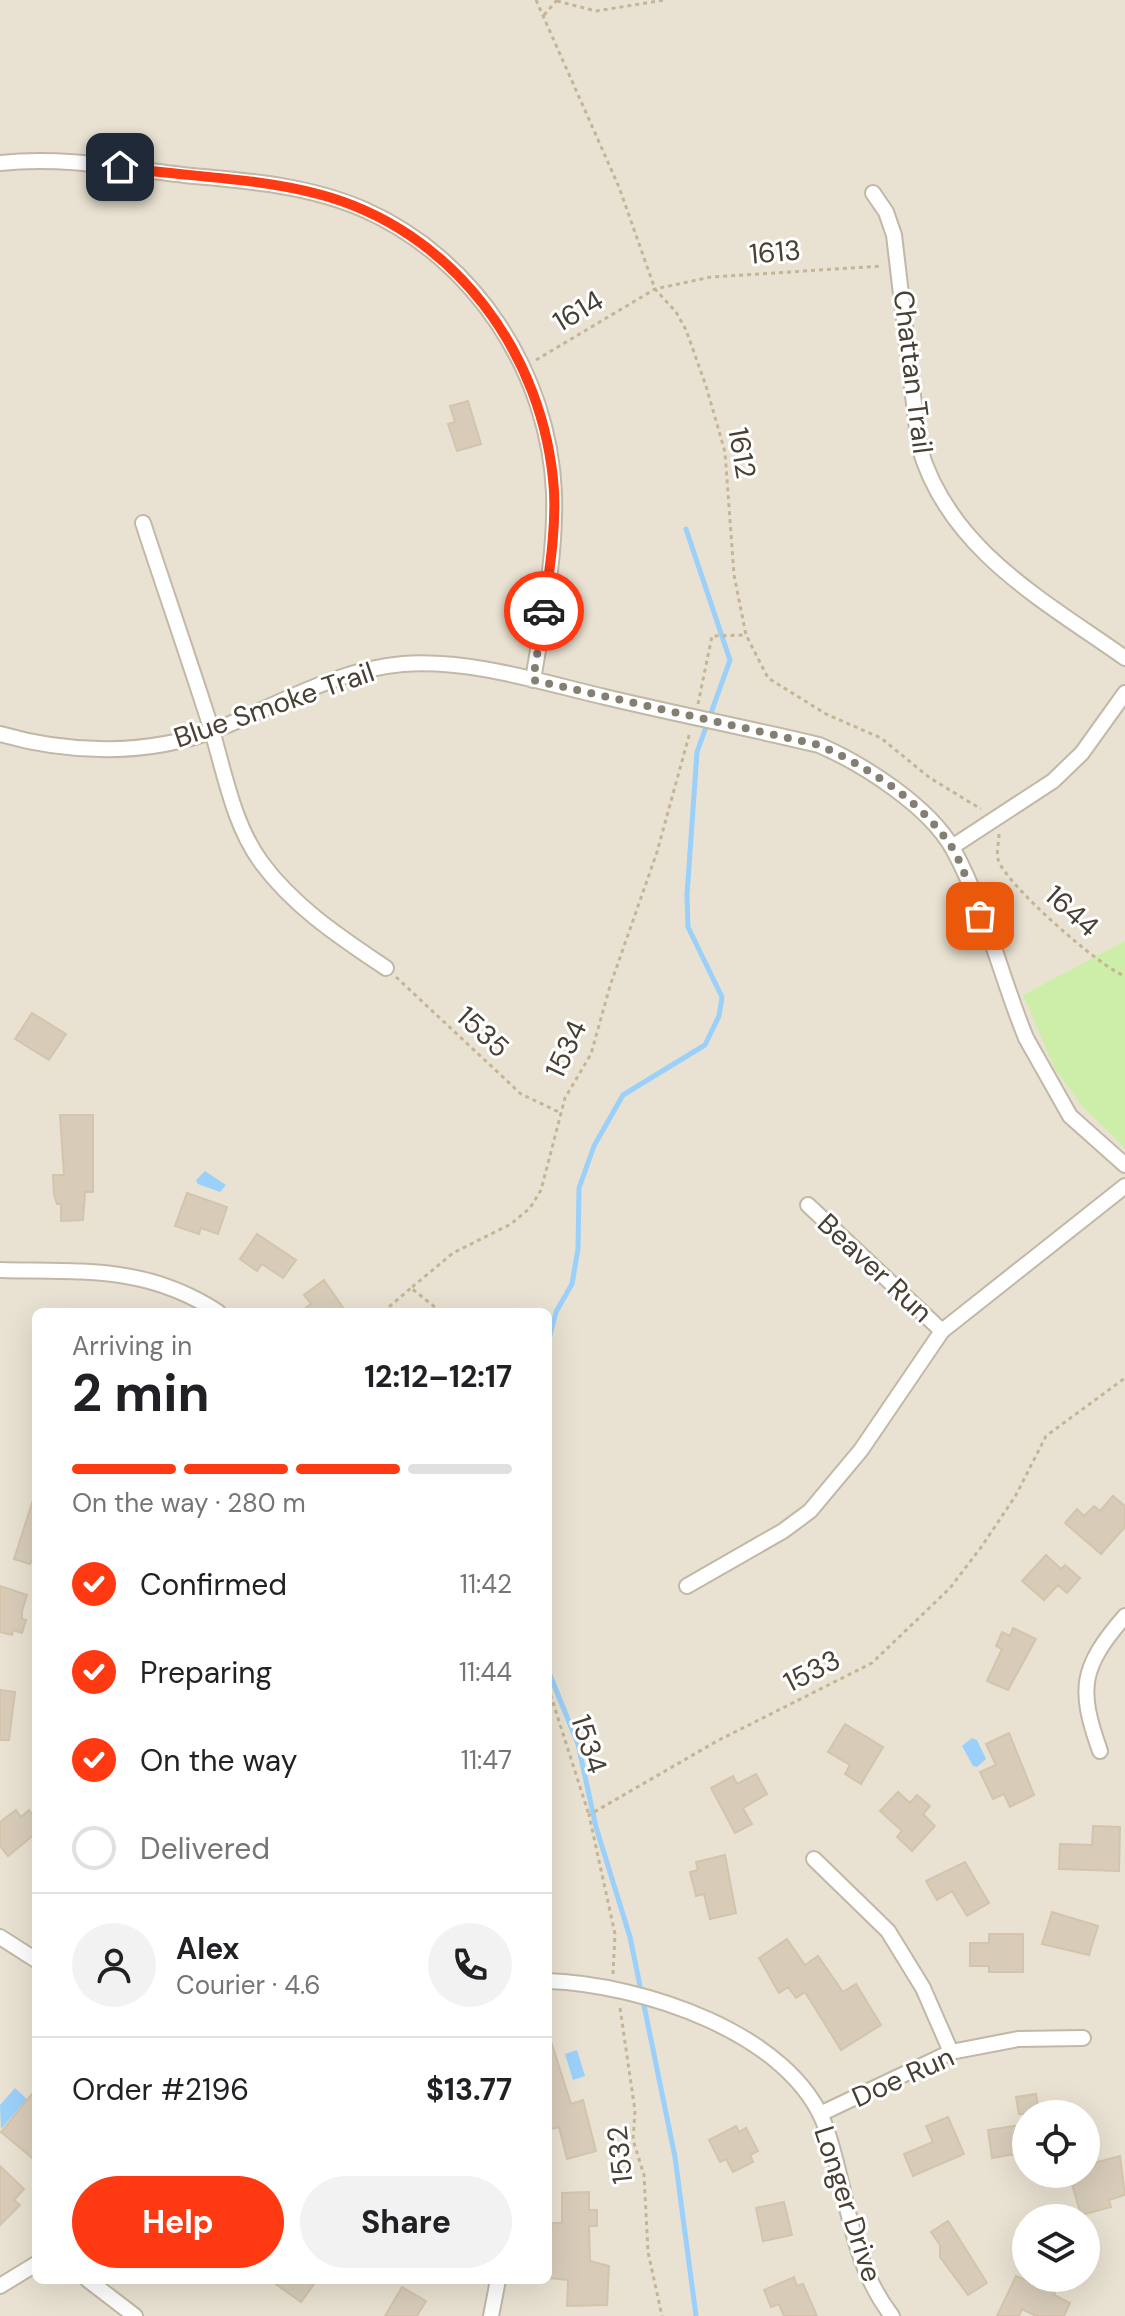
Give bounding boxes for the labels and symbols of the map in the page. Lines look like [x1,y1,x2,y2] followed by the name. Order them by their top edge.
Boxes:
[86,133,154,201] pin
[748,231,802,273] street label: 1613
[546,282,610,340] street label: 1614
[885,288,941,456] street label: Chattan Trail
[719,425,765,481] street label: 1612
[504,571,584,651] courier
[169,653,379,757] street label: Blue Smoke Trail
[1037,877,1107,945] street label: 1644
[946,882,1014,950] pin
[449,998,517,1066] street label: 1535
[537,1014,595,1084] street label: 1534
[810,1205,940,1331] street label: Beaver Run
[777,1641,847,1701] street label: 1533
[562,1710,616,1778] street label: 1534
[846,2038,960,2116] street label: Doe Run
[805,2121,891,2287] street label: Longer Drive
[599,2124,641,2186] street label: 1532

